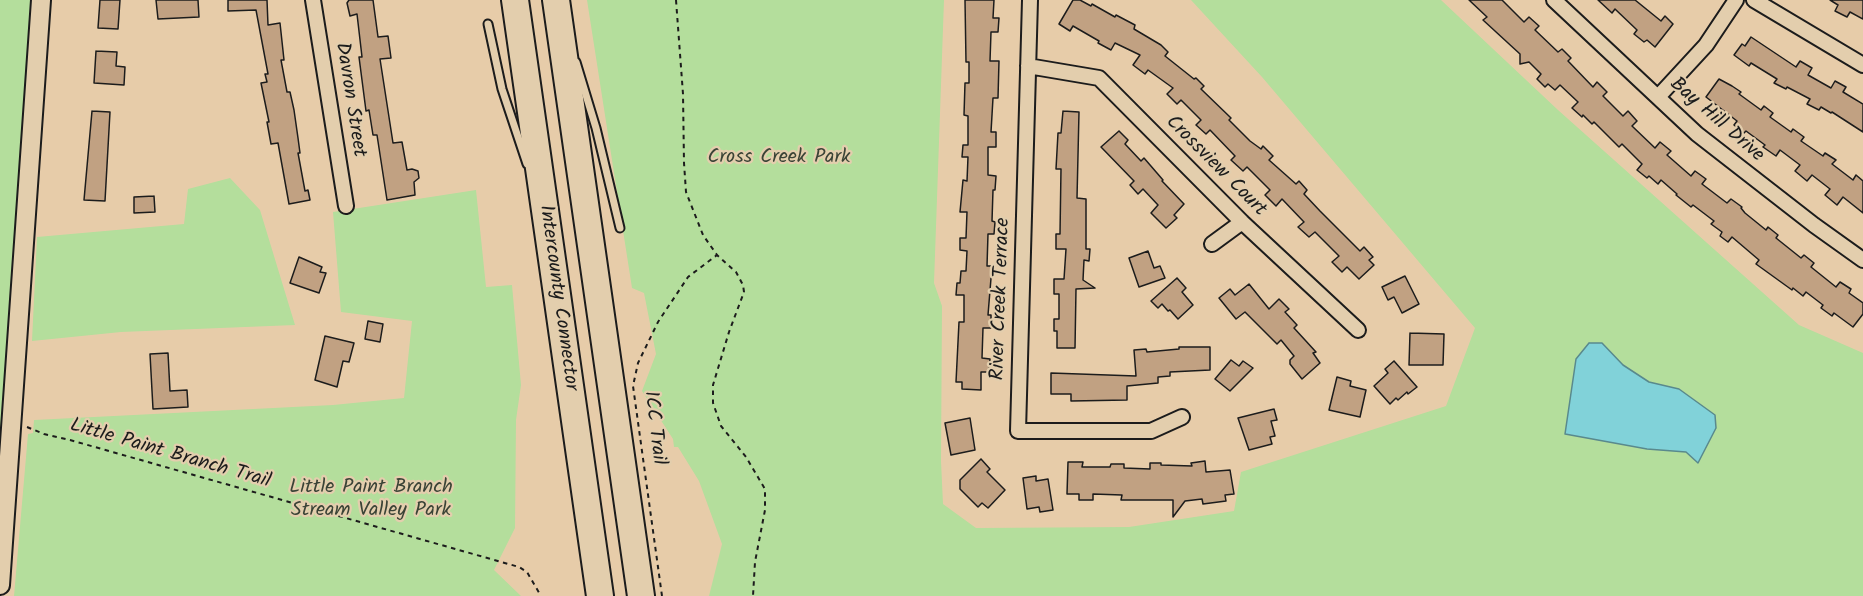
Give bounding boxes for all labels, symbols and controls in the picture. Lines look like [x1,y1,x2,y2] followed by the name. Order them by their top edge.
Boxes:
[328,41,370,159] street label: Davron Street
[1664,73,1768,169] street label: Bay Hill Drive
[1159,111,1271,223] street label: Crossview Court
[708,147,850,171] park label: Cross Creek Park
[532,204,582,392] street label: Intercounty Connector
[987,217,1017,381] street label: River Creek Terrace
[637,390,669,466] street label: ICC Trail
[67,415,273,495] street label: Little Paint Branch Trail
[289,477,453,524] park label: Little Paint Branch Stream Valley Park

